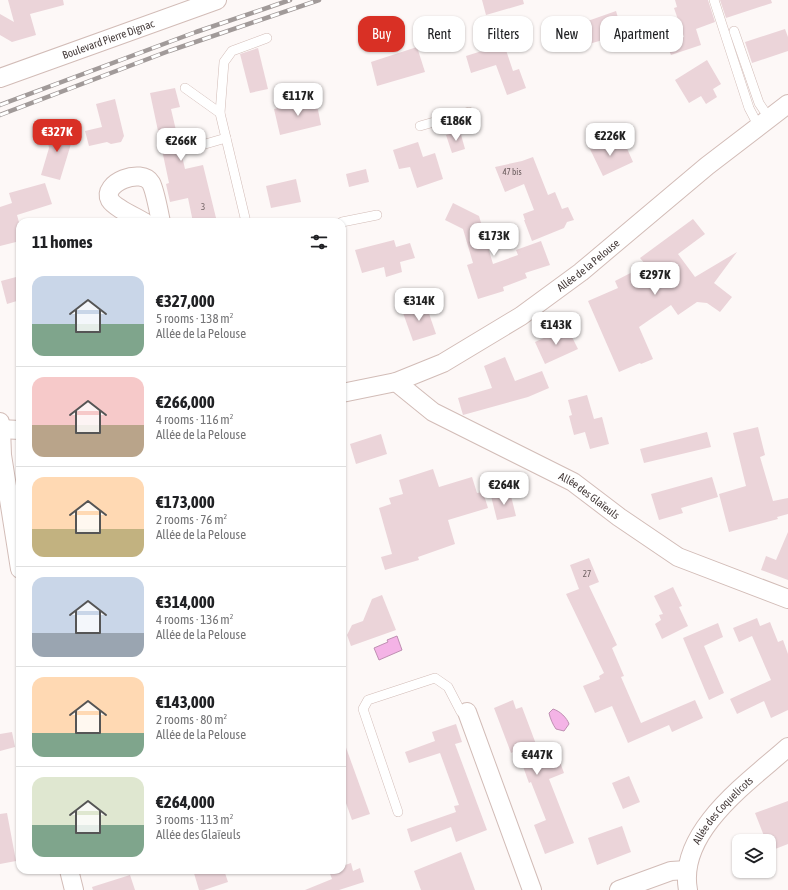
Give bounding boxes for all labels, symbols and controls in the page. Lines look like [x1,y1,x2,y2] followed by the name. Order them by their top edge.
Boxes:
[358,16,405,52] chip: Buy
[413,16,465,52] chip: Rent
[473,16,533,52] chip: Filters
[541,16,592,52] chip: New
[600,16,683,52] chip: Apartment
[61,17,157,61] street label: Boulevard Pierre Dignac
[270,83,326,117] pin: €117K
[283,88,313,103] text: €117K
[428,108,484,142] pin: €186K
[441,113,471,128] text: €186K
[29,119,85,153] pin: €327K
[582,123,638,157] pin: €226K
[42,124,72,139] text: €327K
[153,128,209,162] pin: €266K
[595,128,625,143] text: €226K
[166,133,196,148] text: €266K
[502,167,522,177] house number: 47 bis
[201,202,205,212] house number: 3
[466,223,522,257] pin: €173K
[479,228,509,243] text: €173K
[308,231,330,253] icon: filters
[32,232,93,252] text: 11 homes
[555,237,622,294] street label: Allée de la Pelouse
[627,262,683,296] pin: €297K
[640,267,670,282] text: €297K
[391,288,447,322] pin: €314K
[156,291,215,311] text: €327,000
[64,292,112,340] icon: home
[404,293,434,308] text: €314K
[156,311,233,326] text: 5 rooms · 138 m²
[528,312,584,346] pin: €143K
[541,317,571,332] text: €143K
[156,326,246,341] text: Allée de la Pelouse
[156,392,215,412] text: €266,000
[64,393,112,441] icon: home
[156,412,233,427] text: 4 rooms · 116 m²
[156,427,246,442] text: Allée de la Pelouse
[557,470,622,521] street label: Allée des Glaïeuls
[476,472,532,506] pin: €264K
[489,477,519,492] text: €264K
[156,492,215,512] text: €173,000
[64,493,112,541] icon: home
[156,512,227,527] text: 2 rooms · 76 m²
[156,527,246,542] text: Allée de la Pelouse
[583,569,591,579] house number: 27
[156,592,215,612] text: €314,000
[64,593,112,641] icon: home
[156,612,233,627] text: 4 rooms · 136 m²
[156,627,246,642] text: Allée de la Pelouse
[156,692,215,712] text: €143,000
[64,693,112,741] icon: home
[156,712,227,727] text: 2 rooms · 80 m²
[156,727,246,742] text: Allée de la Pelouse
[509,742,565,776] pin: €447K
[522,747,552,762] text: €447K
[690,774,755,846] street label: Allée des Coquelicots
[156,792,215,812] text: €264,000
[64,793,112,841] icon: home
[156,812,233,827] text: 3 rooms · 113 m²
[156,827,241,842] text: Allée des Glaïeuls
[732,834,776,878] map controls
[732,834,776,878] button: layers

